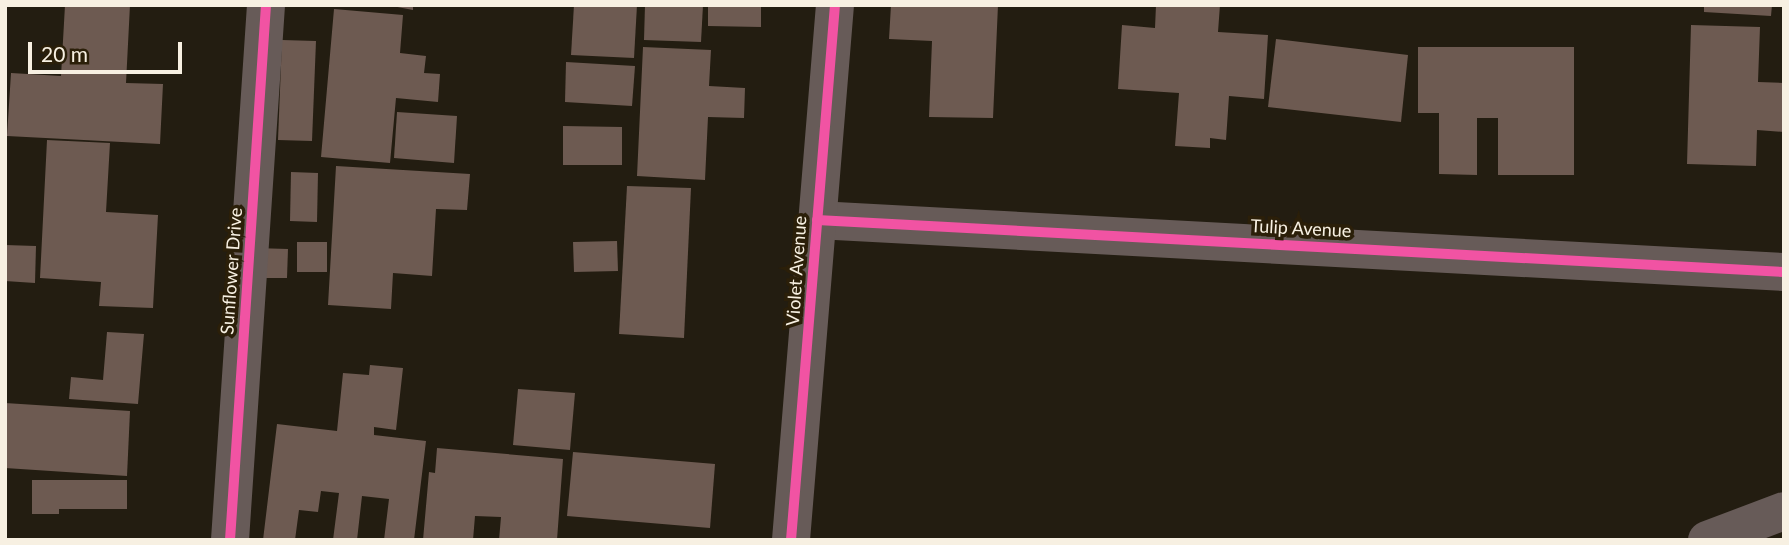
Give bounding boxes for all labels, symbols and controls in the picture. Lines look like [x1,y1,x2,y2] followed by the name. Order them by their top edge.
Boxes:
[32,28,186,72] scale bar
[41,41,88,66] text: 20 m
[216,207,246,335] street label: Sunflower Drive
[781,215,811,327] street label: Violet Avenue
[1250,215,1352,241] street label: Tulip Avenue

